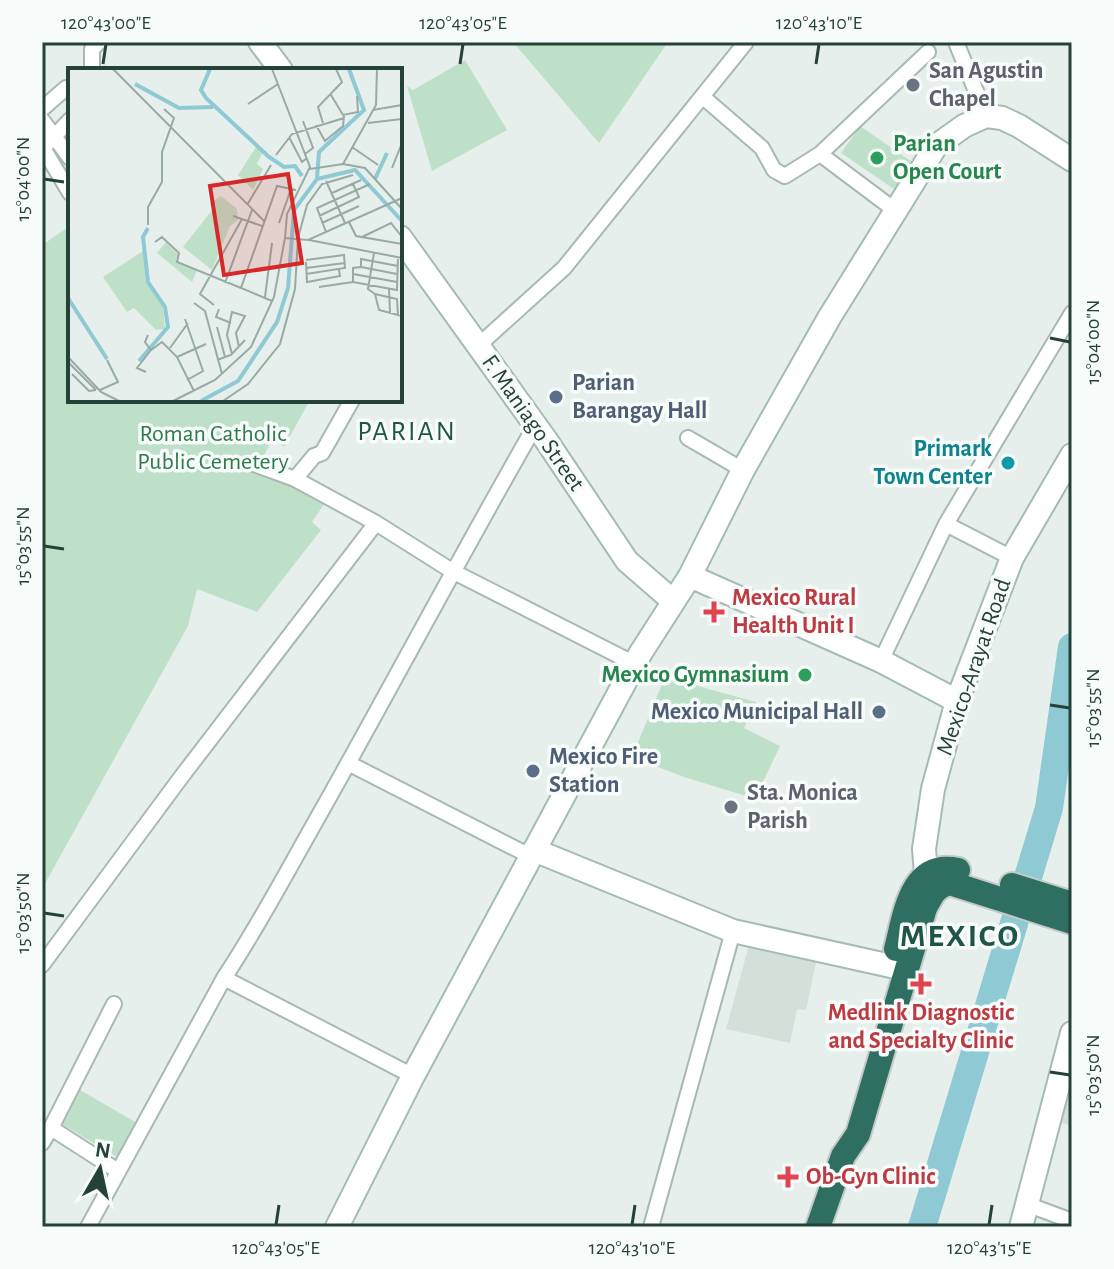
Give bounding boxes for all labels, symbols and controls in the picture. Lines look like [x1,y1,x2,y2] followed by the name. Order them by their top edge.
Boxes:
[61,13,151,33] text: 120°43'00"E
[419,13,507,33] text: 120°43'05"E
[776,13,862,33] text: 120°43'10"E
[929,59,1044,111] place label: San Agustin Chapel
[68,68,402,402] inset map
[904,76,922,94] marker: San Agustin Chapel
[893,132,1001,184] place label: Parian Open Court
[13,137,33,221] text: 15°04'00"N
[868,149,886,167] marker: Parian Open Court
[1083,300,1103,384] text: 15°04'00"N
[477,351,589,496] street label: F. Maniago Street
[572,371,707,423] place label: Parian Barangay Hall
[547,388,565,406] marker: Parian Barangay Hall
[357,418,457,446] district label: PARIAN
[137,422,289,474] park label: Roman Catholic Public Cemetery
[873,437,993,489] place label: Primark Town Center
[999,454,1017,472] marker: Primark Town Center
[13,506,33,586] text: 15°03'55"N
[933,576,1015,758] street label: Mexico-Arayat Road
[732,586,856,638] place label: Mexico Rural Health Unit I
[703,601,725,623] marker: Mexico Rural Health Unit I
[602,663,789,687] place label: Mexico Gymnasium
[796,666,814,684] marker: Mexico Gymnasium
[1083,668,1103,748] text: 15°03'55"N
[651,700,863,724] place label: Mexico Municipal Hall
[870,703,888,721] marker: Mexico Municipal Hall
[549,745,658,797] place label: Mexico Fire Station
[524,762,542,780] marker: Mexico Fire Station
[747,781,858,833] place label: Sta. Monica Parish
[722,798,740,816] marker: Sta. Monica Parish
[13,872,33,954] text: 15°03'50"N
[900,920,1020,952] district label: MEXICO
[910,973,932,995] marker: Medlink Diagnostic and Specialty Clinic
[828,1001,1014,1053] place label: Medlink Diagnostic and Specialty Clinic
[1083,1034,1103,1116] text: 15°03'50"N
[60,1129,140,1209] north arrow
[94,1138,112,1162] text: N
[806,1165,935,1189] place label: Ob-Gyn Clinic
[777,1166,799,1188] marker: Ob-Gyn Clinic
[232,1238,320,1258] text: 120°43'05"E
[589,1238,675,1258] text: 120°43'10"E
[947,1238,1031,1258] text: 120°43'15"E

